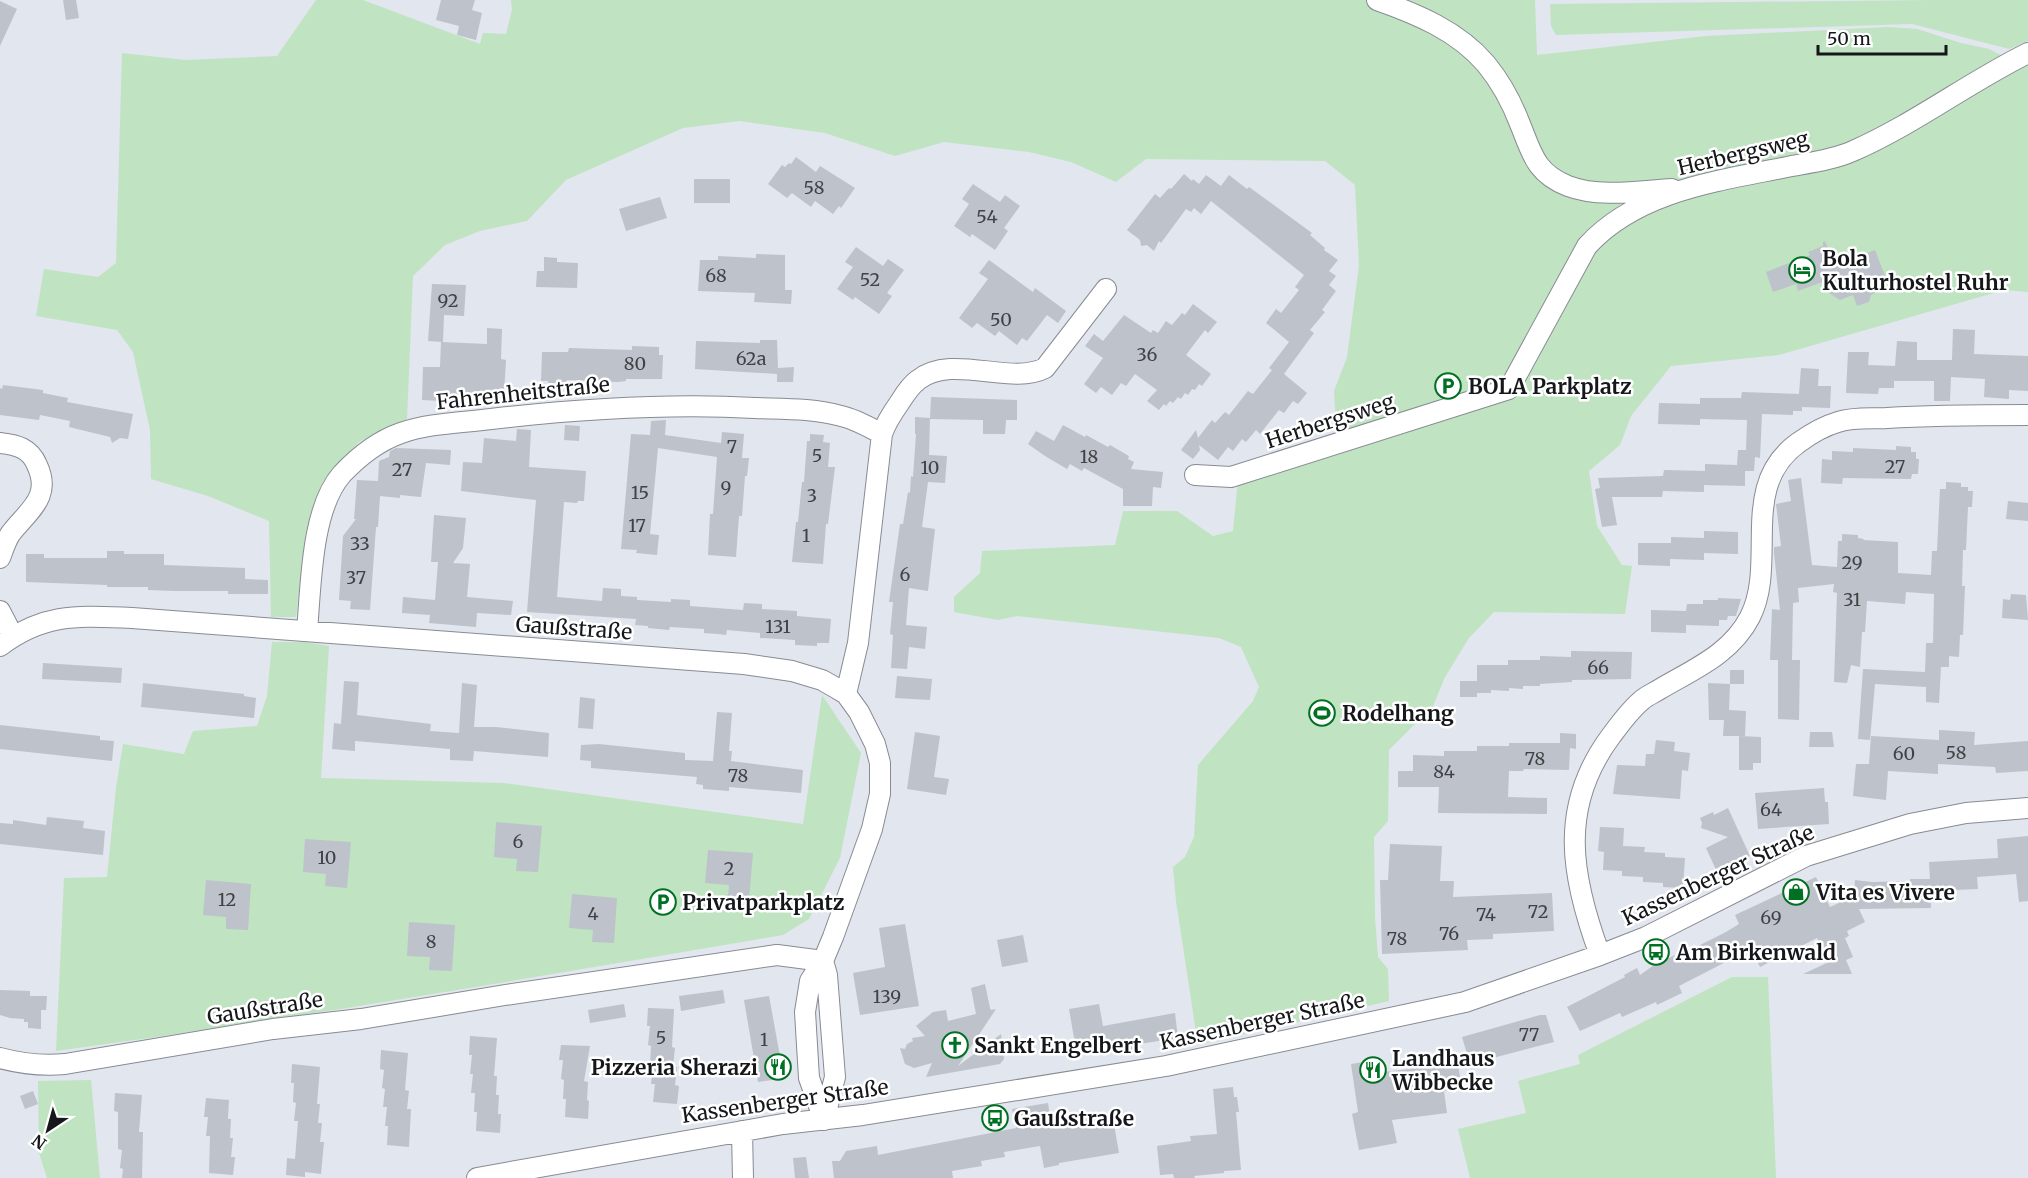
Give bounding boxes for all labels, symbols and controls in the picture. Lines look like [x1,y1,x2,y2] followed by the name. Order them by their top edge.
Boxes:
[1818,18,1946,56] scale bar
[1827,27,1871,50] text: 50 m
[1675,125,1812,181] street label: Herbergsweg
[804,176,824,199] house number: 58
[976,205,998,228] house number: 54
[1822,245,2009,296] place label: Bola Kulturhostel Ruhr
[1787,255,1817,285] hotel icon: Bola Kulturhostel Ruhr
[705,264,727,287] house number: 68
[860,268,880,291] house number: 52
[437,289,459,312] house number: 92
[990,308,1012,331] house number: 50
[1137,343,1158,366] house number: 36
[736,347,767,370] house number: 62a
[624,352,646,375] house number: 80
[435,370,611,416] street label: Fahrenheitstraße
[1433,371,1463,401] parking icon: BOLA Parkplatz
[1468,373,1632,400] place label: BOLA Parkplatz
[1262,387,1398,455] street label: Herbergsweg
[727,435,737,458] house number: 7
[812,444,822,467] house number: 5
[1080,445,1098,468] house number: 18
[1885,455,1905,478] house number: 27
[921,456,939,479] house number: 10
[392,458,412,481] house number: 27
[721,476,731,499] house number: 9
[631,481,649,504] house number: 15
[807,484,817,507] house number: 3
[628,514,646,537] house number: 17
[802,524,810,547] house number: 1
[350,532,370,555] house number: 33
[1841,551,1863,574] house number: 29
[900,563,911,586] house number: 6
[346,566,366,589] house number: 37
[1843,588,1861,611] house number: 31
[515,610,633,646] street label: Gaußstraße
[765,615,791,638] house number: 131
[1587,656,1609,679] house number: 66
[1307,698,1337,728] sports icon: Rodelhang
[1342,700,1454,727] place label: Rodelhang
[1946,741,1966,764] house number: 58
[1893,742,1915,765] house number: 60
[1525,747,1545,770] house number: 78
[1433,760,1455,783] house number: 84
[728,764,748,787] house number: 78
[1760,798,1782,821] house number: 64
[1618,819,1818,931] street label: Kassenberger Straße
[513,830,524,853] house number: 6
[318,846,336,869] house number: 10
[724,857,734,880] house number: 2
[1781,877,1811,907] shop icon: Vita es Vivere
[1815,879,1955,906] place label: Vita es Vivere
[648,887,678,917] parking icon: Privatparkplatz
[218,888,236,911] house number: 12
[682,889,845,916] place label: Privatparkplatz
[1528,900,1548,923] house number: 72
[587,902,599,925] house number: 4
[1476,903,1496,926] house number: 74
[1760,906,1782,929] house number: 69
[1439,922,1459,945] house number: 76
[1387,927,1407,950] house number: 78
[426,930,436,953] house number: 8
[1641,937,1671,967] bus stop icon: Am Birkenwald
[1675,939,1836,966] place label: Am Birkenwald
[873,985,901,1008] house number: 139
[205,986,325,1030] street label: Gaußstraße
[1157,986,1367,1056] street label: Kassenberger Straße
[1519,1023,1539,1046] house number: 77
[656,1026,666,1049] house number: 5
[760,1028,768,1051] house number: 1
[940,1030,970,1060] church icon: Sankt Engelbert
[974,1032,1142,1059] place label: Sankt Engelbert
[1391,1045,1495,1096] place label: Landhaus Wibbecke
[763,1052,793,1082] restaurant icon: Pizzeria Sherazi
[591,1054,758,1081] place label: Pizzeria Sherazi
[1358,1055,1388,1085] restaurant icon: Landhaus Wibbecke
[680,1073,890,1129] street label: Kassenberger Straße
[18,1100,78,1160] north arrow
[980,1103,1010,1133] bus stop icon: Gaußstraße
[1014,1105,1134,1132] place label: Gaußstraße
[28,1130,50,1154] text: N

